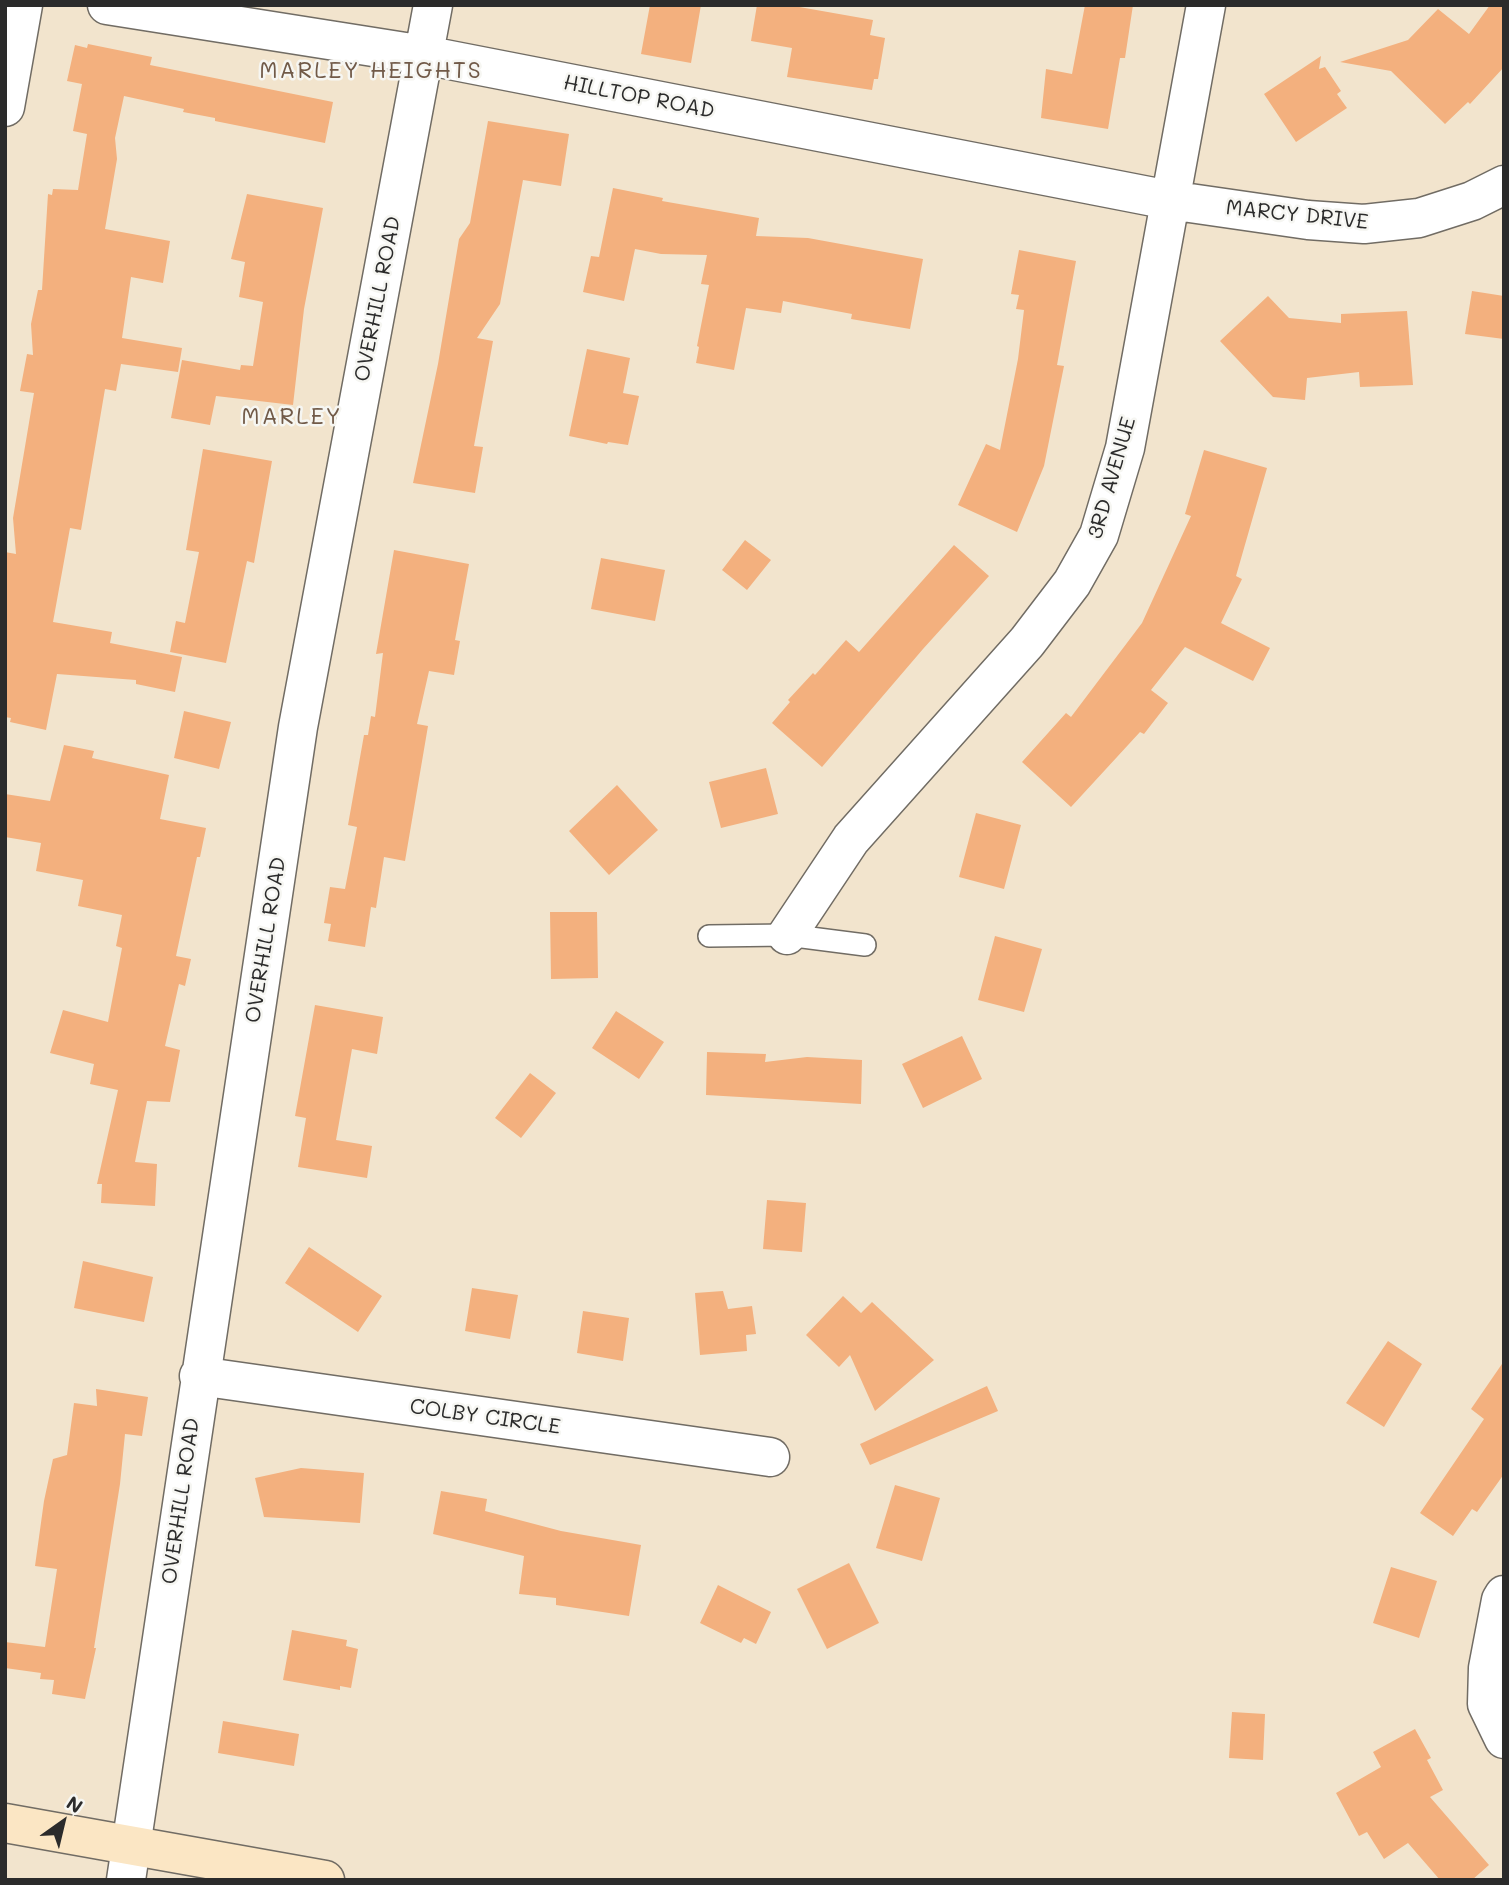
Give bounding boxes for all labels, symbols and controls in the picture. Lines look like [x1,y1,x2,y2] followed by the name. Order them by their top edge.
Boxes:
[261,57,481,85] district label: MARLEY HEIGHTS
[561,70,717,124] street label: HILLTOP ROAD
[1225,195,1369,235] street label: MARCY DRIVE
[350,214,406,384] street label: OVERHILL ROAD
[242,403,342,431] district label: MARLEY
[1083,414,1141,542] street label: 3RD AVENUE
[240,855,292,1025] street label: OVERHILL ROAD
[408,1394,562,1440] street label: COLBY CIRCLE
[157,1416,205,1586] street label: OVERHILL ROAD
[28,1787,98,1857] north arrow
[62,1790,88,1819] text: N

